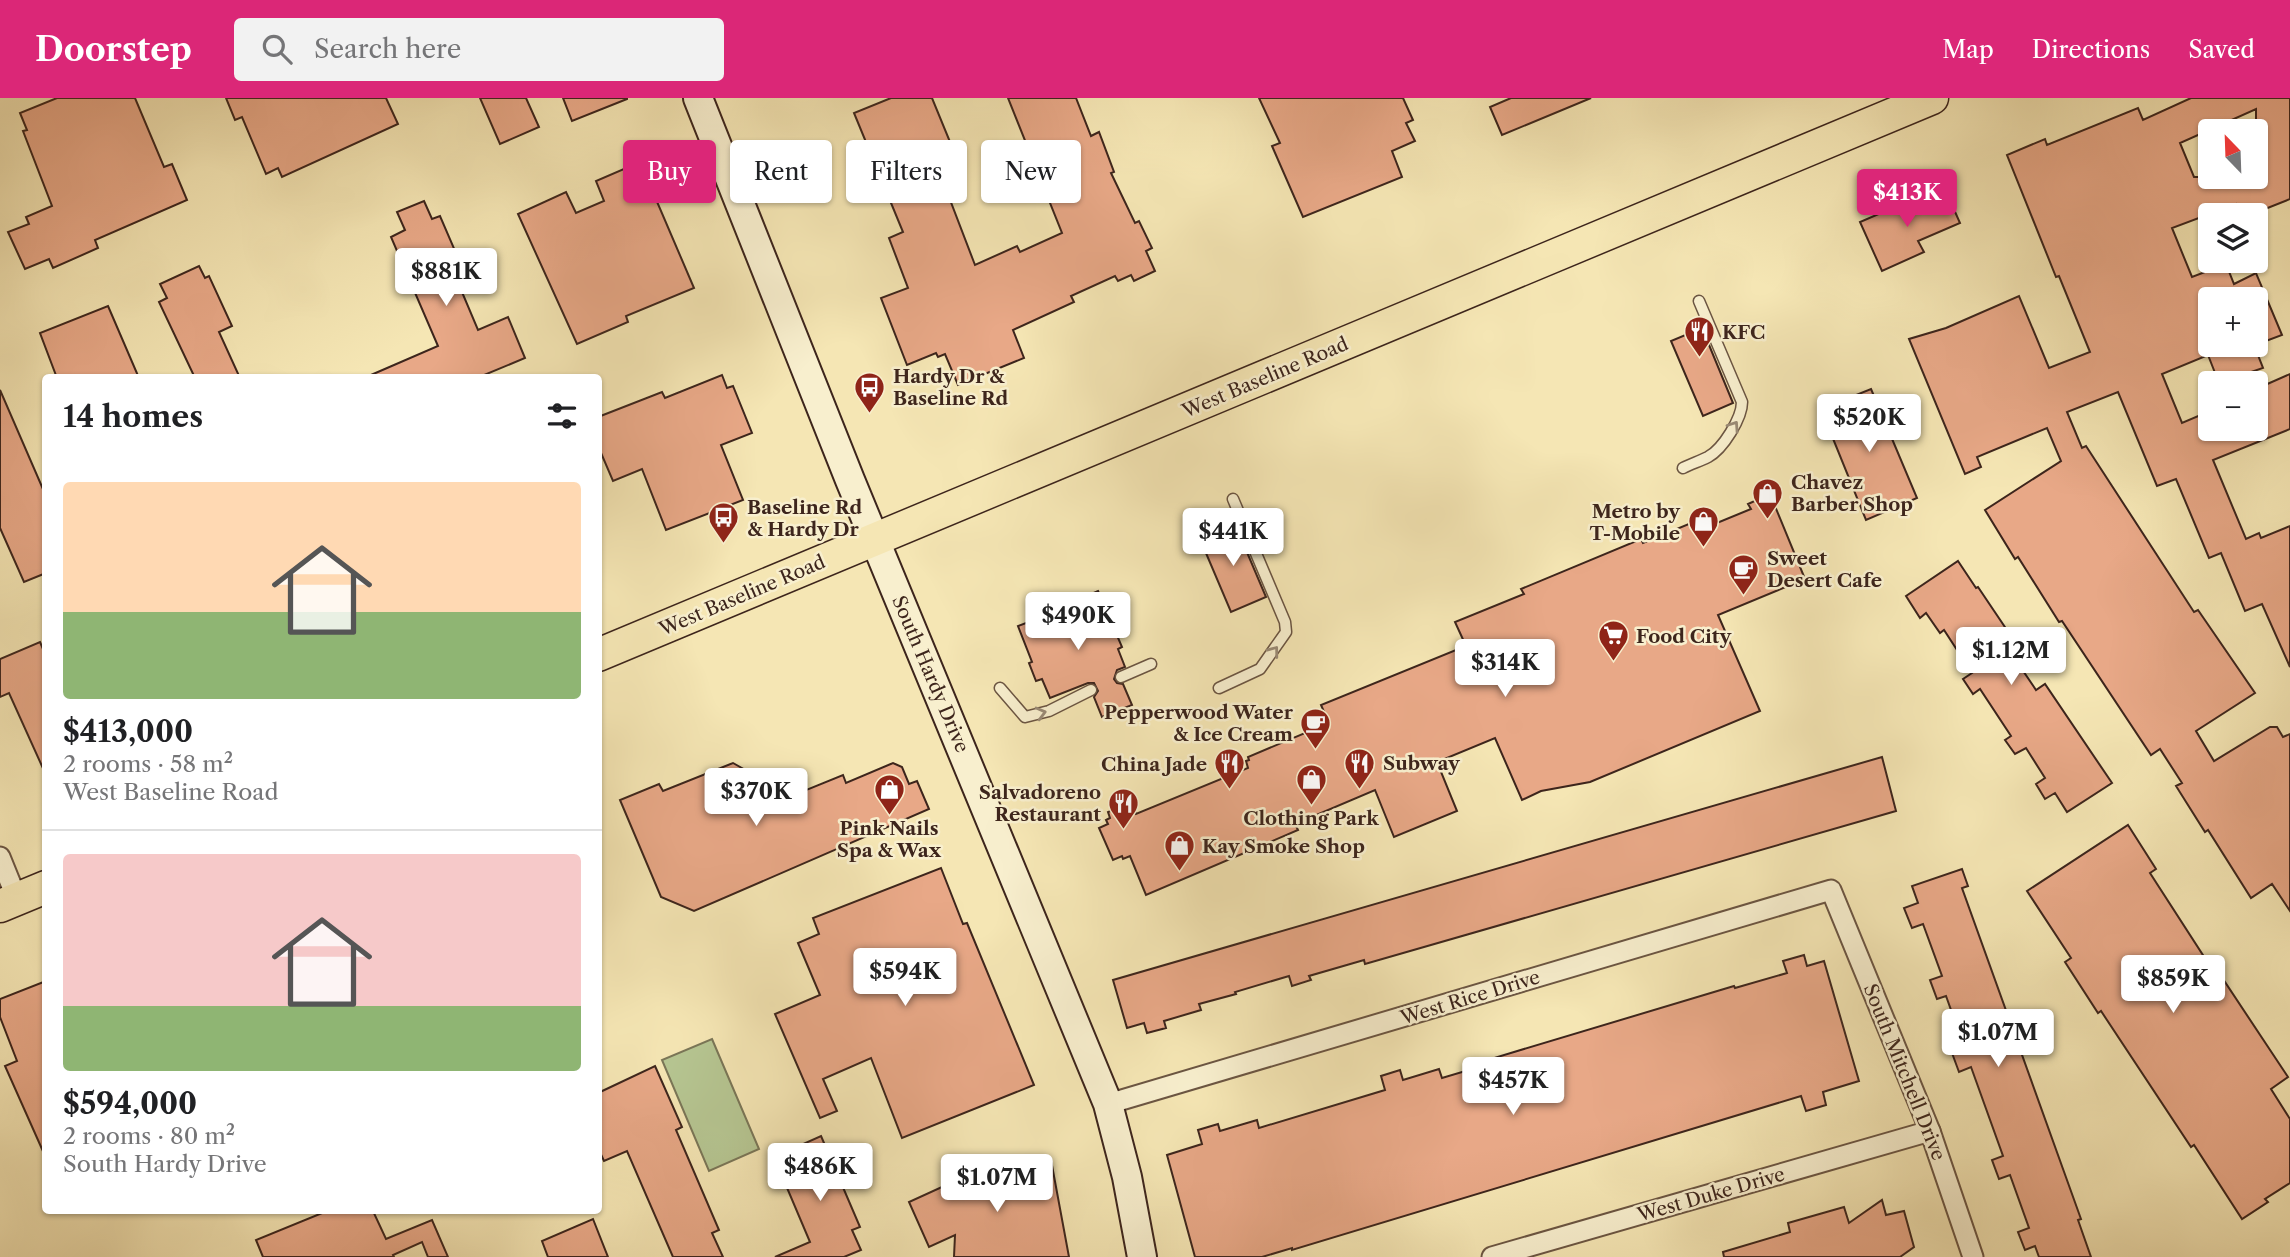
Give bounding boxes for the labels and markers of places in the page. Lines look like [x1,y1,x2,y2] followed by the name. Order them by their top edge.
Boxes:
[1858,170,1956,229] pin: $413K
[397,248,495,308] pin: $881K
[1682,315,1716,359] restaurant icon: KFC
[1722,321,1765,344] place label: KFC
[893,365,1008,410] place label: Hardy Dr & Baseline Rd
[853,370,887,414] bus stop icon: Hardy Dr & Baseline Rd
[1820,394,1918,454] pin: $520K
[1791,471,1913,516] place label: Chavez Barber Shop
[1751,476,1785,520] shop icon: Chavez Barber Shop
[747,496,862,541] place label: Baseline Rd & Hardy Dr
[1589,500,1681,545] place label: Metro by T-Mobile
[707,501,741,545] bus stop icon: Baseline Rd & Hardy Dr
[1686,505,1720,549] shop icon: Metro by T-Mobile
[1184,508,1282,568] pin: $441K
[1767,547,1882,592] place label: Sweet Desert Cafe
[1727,552,1761,596] cafe icon: Sweet Desert Cafe
[1029,592,1127,652] pin: $490K
[1596,619,1630,663] supermarket icon: Food City
[1636,625,1732,648] place label: Food City
[1954,628,2068,687] pin: $1.12M
[1456,640,1554,699] pin: $314K
[1104,701,1294,746] place label: Pepperwood Water & Ice Cream
[1299,706,1333,750] cafe icon: Pepperwood Water & Ice Cream
[1343,746,1377,790] restaurant icon: Subway
[1213,747,1247,791] restaurant icon: China Jade
[1383,752,1461,775] place label: Subway
[1101,753,1207,776] place label: China Jade
[1294,762,1328,806] shop icon: Clothing Park
[707,768,805,828] pin: $370K
[872,772,906,816] shop icon: Pink Nails Spa & Wax
[979,781,1101,826] place label: Salvadoreno Restaurant
[1107,786,1141,830] restaurant icon: Salvadoreno Restaurant
[1243,807,1379,830] place label: Clothing Park
[837,817,942,862] place label: Pink Nails Spa & Wax
[1162,829,1196,873] shop icon: Kay Smoke Shop
[1202,835,1365,858] place label: Kay Smoke Shop
[856,948,954,1008] pin: $594K
[2124,956,2222,1015] pin: $859K
[1941,1010,2055,1069] pin: $1.07M
[1464,1058,1562,1117] pin: $457K
[771,1144,869,1203] pin: $486K
[940,1154,1054,1214] pin: $1.07M

